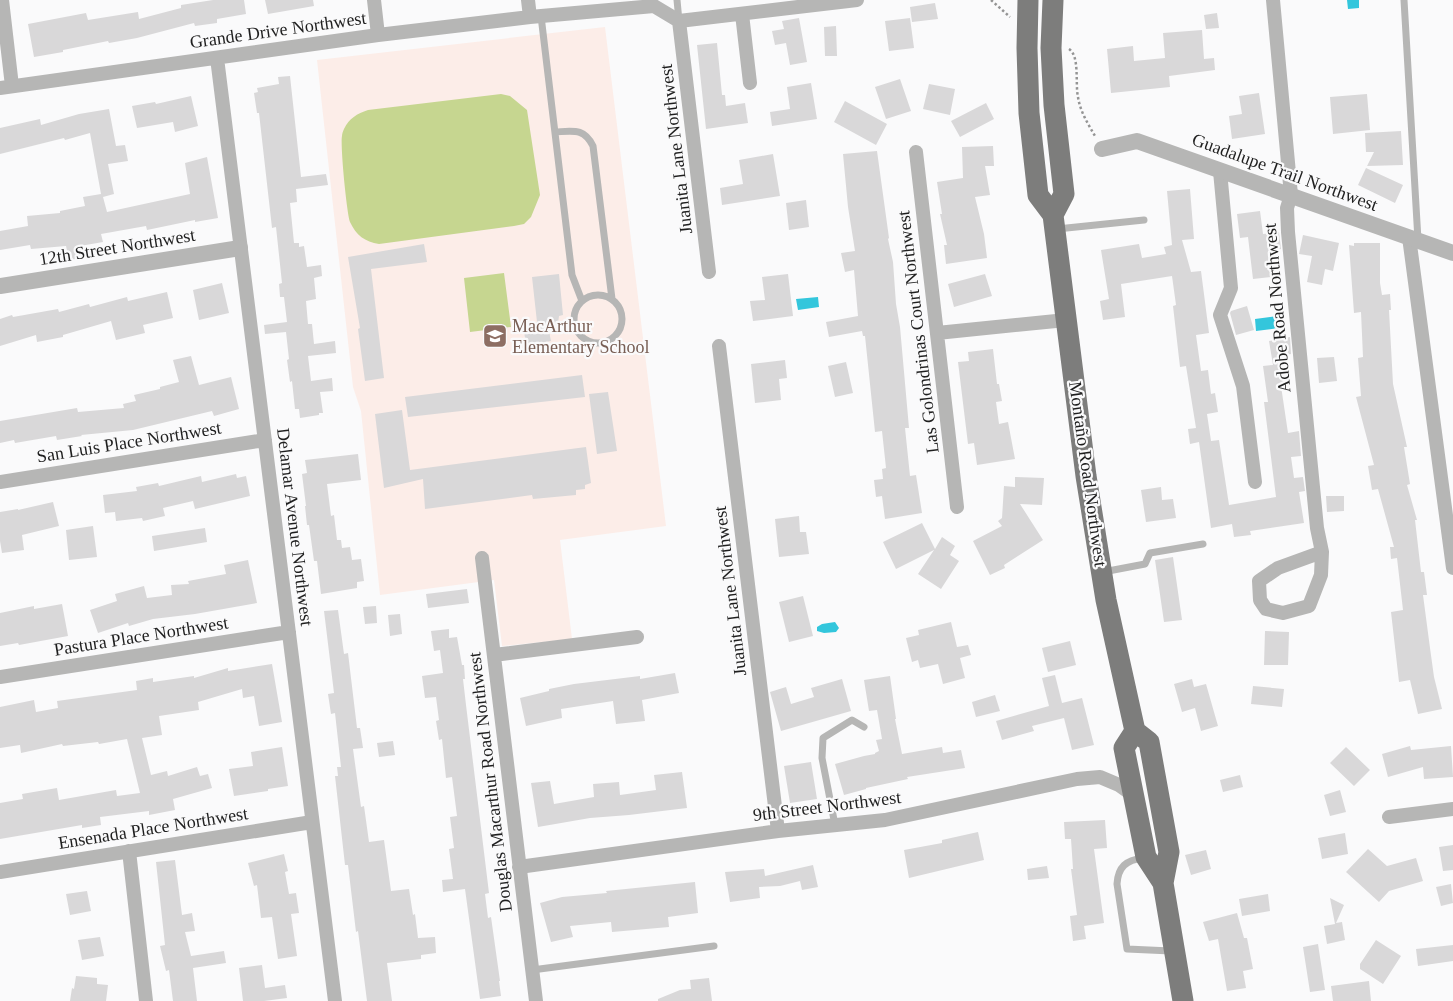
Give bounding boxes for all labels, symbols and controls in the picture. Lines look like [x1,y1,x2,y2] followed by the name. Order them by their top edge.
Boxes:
[188,8,368,52] street label: Grande Drive Northwest
[656,63,696,235] street label: Juanita Lane Northwest
[1189,129,1381,215] street label: Guadalupe Trail Northwest
[893,209,943,455] street label: Las Golondrinas Court Northwest
[1260,222,1294,394] street label: Adobe Road Northwest
[37,225,197,269] street label: 12th Street Northwest
[512,316,649,357] place label: MacArthur Elementary School
[482,323,508,349] school or university icon: MacArthur Elementary School
[1065,380,1111,568] street label: Montaño Road Northwest
[35,418,223,466] street label: San Luis Place Northwest
[273,427,317,627] street label: Delamar Avenue Northwest
[710,505,750,677] street label: Juanita Lane Northwest
[53,612,229,660] street label: Pastura Place Northwest
[464,651,516,913] street label: Douglas Macarthur Road Northwest
[752,787,902,825] street label: 9th Street Northwest
[57,803,249,853] street label: Ensenada Place Northwest

